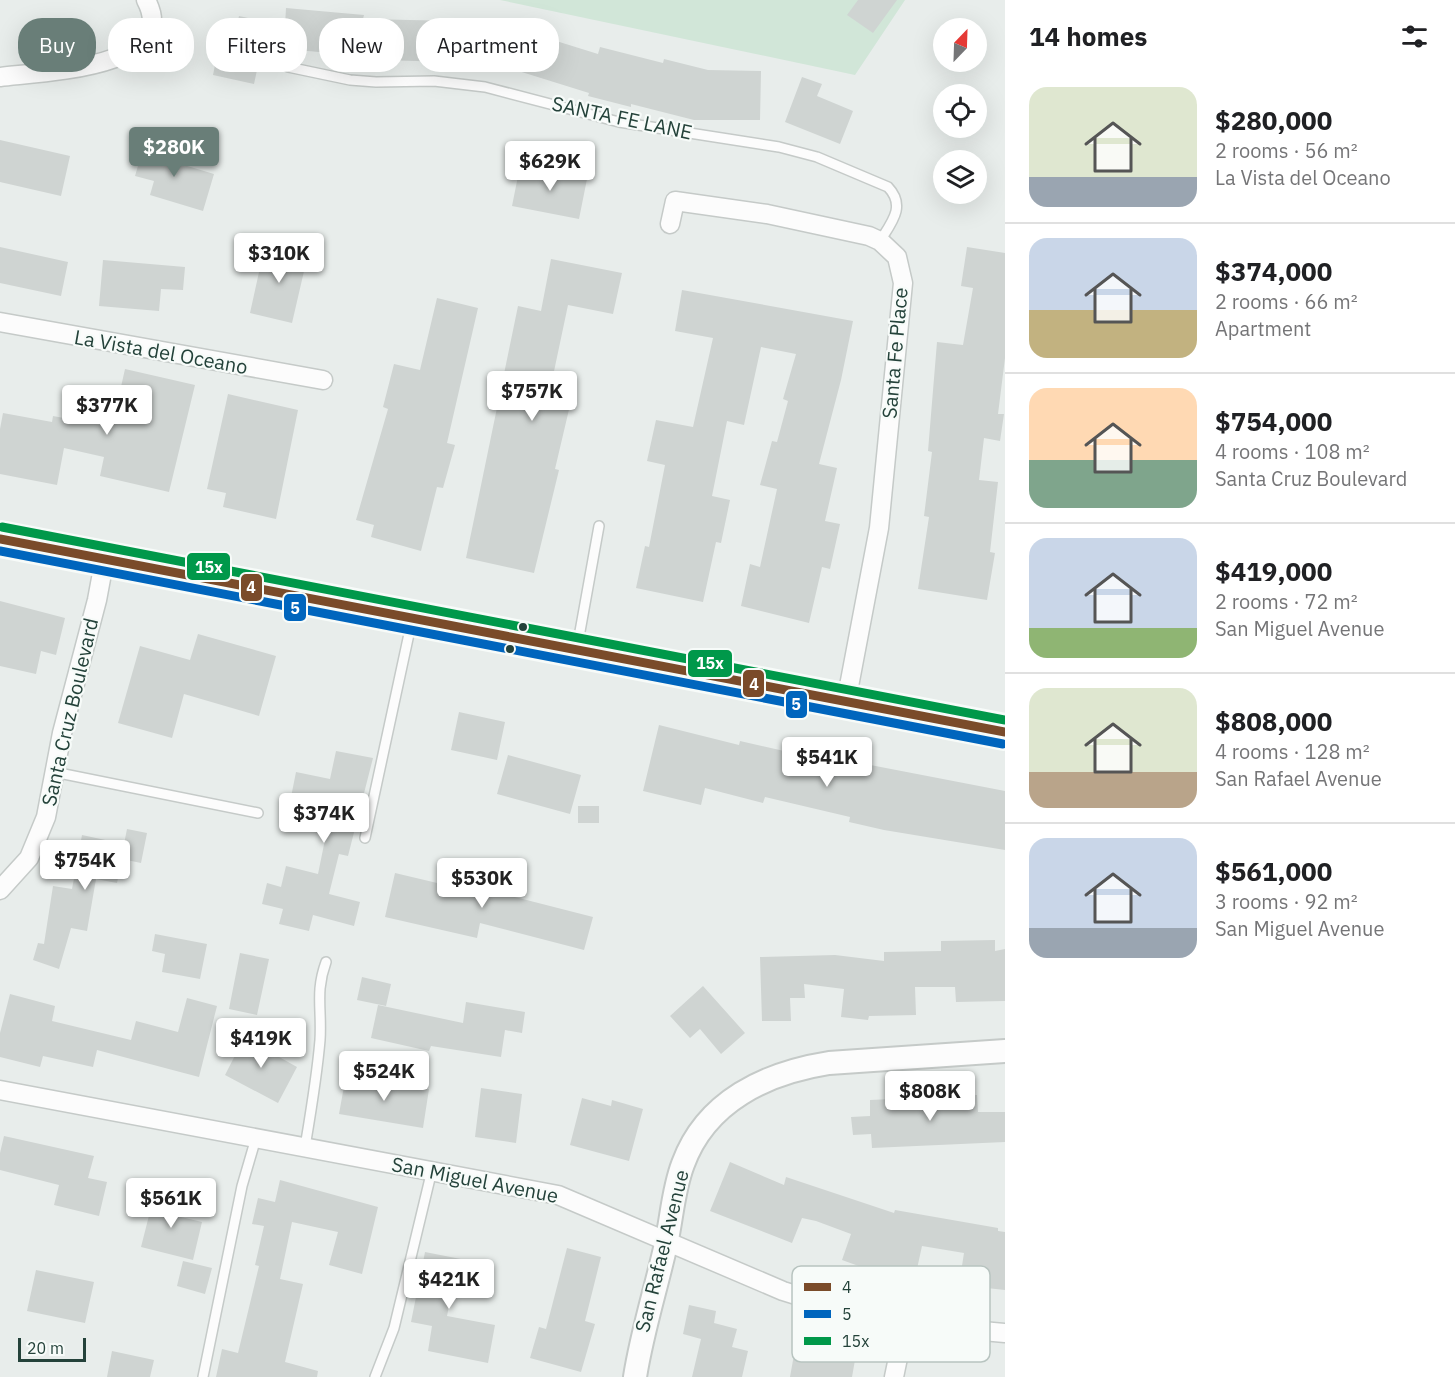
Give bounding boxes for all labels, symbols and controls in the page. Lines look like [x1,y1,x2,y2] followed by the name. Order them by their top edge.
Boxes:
[18,18,96,72] chip: Buy
[108,18,194,72] chip: Rent
[206,18,307,72] chip: Filters
[319,18,404,72] chip: New
[416,18,559,72] chip: Apartment
[933,18,987,72] north arrow
[933,18,987,204] map controls
[1029,19,1147,53] text: 14 homes
[1398,20,1431,53] icon: filters
[933,84,987,138] button: locate
[549,89,695,146] street label: SANTA FE LANE
[1215,103,1332,137] text: $280,000
[1077,111,1149,183] icon: home
[132,127,216,178] pin: $280K
[143,133,205,160] text: $280K
[1215,137,1358,164] text: 2 rooms · 56 m²
[508,141,592,192] pin: $629K
[519,147,581,174] text: $629K
[933,150,987,204] button: layers
[1215,164,1391,191] text: La Vista del Oceano
[237,233,321,284] pin: $310K
[248,239,310,266] text: $310K
[1215,254,1332,288] text: $374,000
[1077,262,1149,334] icon: home
[875,286,914,420] street label: Santa Fe Place
[1215,288,1358,315] text: 2 rooms · 66 m²
[1215,315,1311,342] text: Apartment
[72,323,250,380] street label: La Vista del Oceano
[490,371,574,422] pin: $757K
[501,377,563,404] text: $757K
[65,385,149,436] pin: $377K
[76,391,138,418] text: $377K
[1215,404,1332,438] text: $754,000
[1077,412,1149,484] icon: home
[1215,438,1370,465] text: 4 rooms · 108 m²
[1215,465,1407,492] text: Santa Cruz Boulevard
[186,552,231,581] line badge: 15x
[1215,554,1332,588] text: $419,000
[195,557,223,577] text: 15x
[1077,562,1149,634] icon: home
[240,573,263,602] line badge: 4
[246,577,256,597] text: 4
[1215,588,1358,615] text: 2 rooms · 72 m²
[283,593,307,622] line badge: 5
[290,598,300,618] text: 5
[35,615,104,809] street label: Santa Cruz Boulevard
[1215,615,1384,642] text: San Miguel Avenue
[517,621,529,633] unlabelled marker
[504,643,516,655] unlabelled marker
[687,649,733,678] line badge: 15x
[696,653,724,673] text: 15x
[742,669,765,698] line badge: 4
[749,674,759,694] text: 4
[785,690,808,719] line badge: 5
[791,694,801,714] text: 5
[1215,704,1332,738] text: $808,000
[1077,712,1149,784] icon: home
[785,737,869,788] pin: $541K
[1215,738,1370,765] text: 4 rooms · 128 m²
[796,743,858,770] text: $541K
[1215,765,1382,792] text: San Rafael Avenue
[282,793,366,844] pin: $374K
[293,799,355,826] text: $374K
[43,840,127,891] pin: $754K
[54,846,116,873] text: $754K
[1215,854,1332,888] text: $561,000
[440,858,524,909] pin: $530K
[1077,862,1149,934] icon: home
[451,864,513,891] text: $530K
[1215,888,1358,915] text: 3 rooms · 92 m²
[1215,915,1384,942] text: San Miguel Avenue
[219,1018,303,1069] pin: $419K
[230,1024,292,1051] text: $419K
[342,1051,426,1102] pin: $524K
[353,1057,415,1084] text: $524K
[888,1071,972,1122] pin: $808K
[899,1077,961,1104] text: $808K
[389,1150,561,1209] street label: San Miguel Avenue
[628,1167,695,1335] street label: San Rafael Avenue
[129,1178,213,1229] pin: $561K
[140,1184,202,1211] text: $561K
[407,1259,491,1310] pin: $421K
[418,1265,480,1292] text: $421K
[792,1266,990,1362] legend
[842,1277,852,1297] text: 4
[842,1304,852,1324] text: 5
[842,1331,869,1351] text: 15x
[18,1335,86,1362] scale bar
[27,1338,64,1358] text: 20 m

